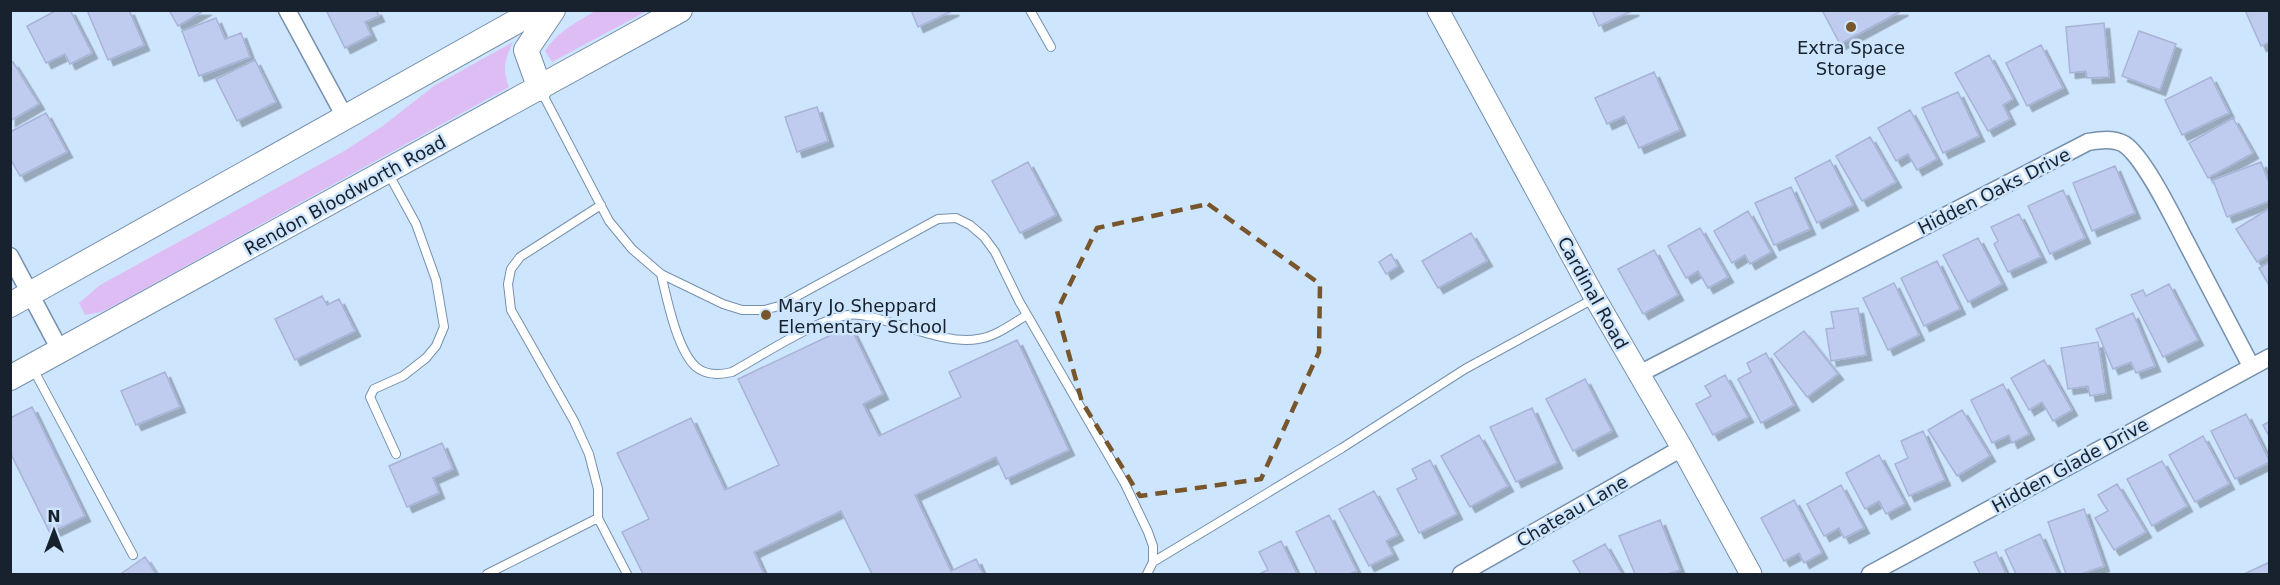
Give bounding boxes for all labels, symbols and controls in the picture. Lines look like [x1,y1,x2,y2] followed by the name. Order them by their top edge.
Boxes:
[1844,20,1858,34] marker: Extra Space Storage
[1797,37,1905,79] place label: Extra Space Storage
[241,131,449,259] street label: Rendon Bloodworth Road
[1914,143,2074,239] street label: Hidden Oaks Drive
[1553,233,1633,353] street label: Cardinal Road
[778,295,947,337] place label: Mary Jo Sheppard Elementary School
[759,308,773,322] marker: Mary Jo Sheppard Elementary School
[1988,413,2152,517] street label: Hidden Glade Drive
[1513,471,1631,551] street label: Chateau Lane
[24,501,84,561] north arrow
[47,507,61,526] text: N

